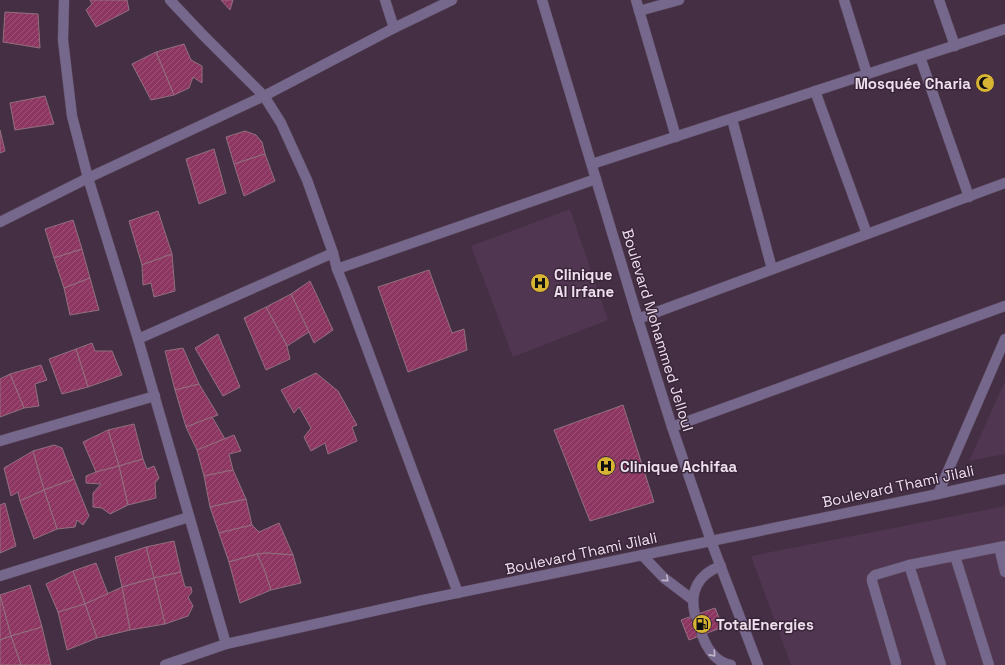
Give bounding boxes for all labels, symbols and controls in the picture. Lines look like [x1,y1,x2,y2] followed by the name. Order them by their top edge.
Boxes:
[974,72,996,94] mosque icon: Mosquée Charia
[855,74,971,93] place label: Mosquée Charia
[618,226,698,434] street label: Boulevard Mohammed Jelloul
[554,265,615,301] place label: Clinique Al Irfane
[529,272,551,294] hospital icon: Clinique Al Irfane
[595,455,617,477] hospital icon: Clinique Achifaa
[620,457,738,476] place label: Clinique Achifaa
[820,461,976,511] street label: Boulevard Thami Jilali
[503,528,659,578] street label: Boulevard Thami Jilali
[661,575,669,582] one-way arrow
[691,613,713,635] fuel station icon: TotalEnergies
[716,615,814,634] place label: TotalEnergies
[708,649,715,656] one-way arrow

